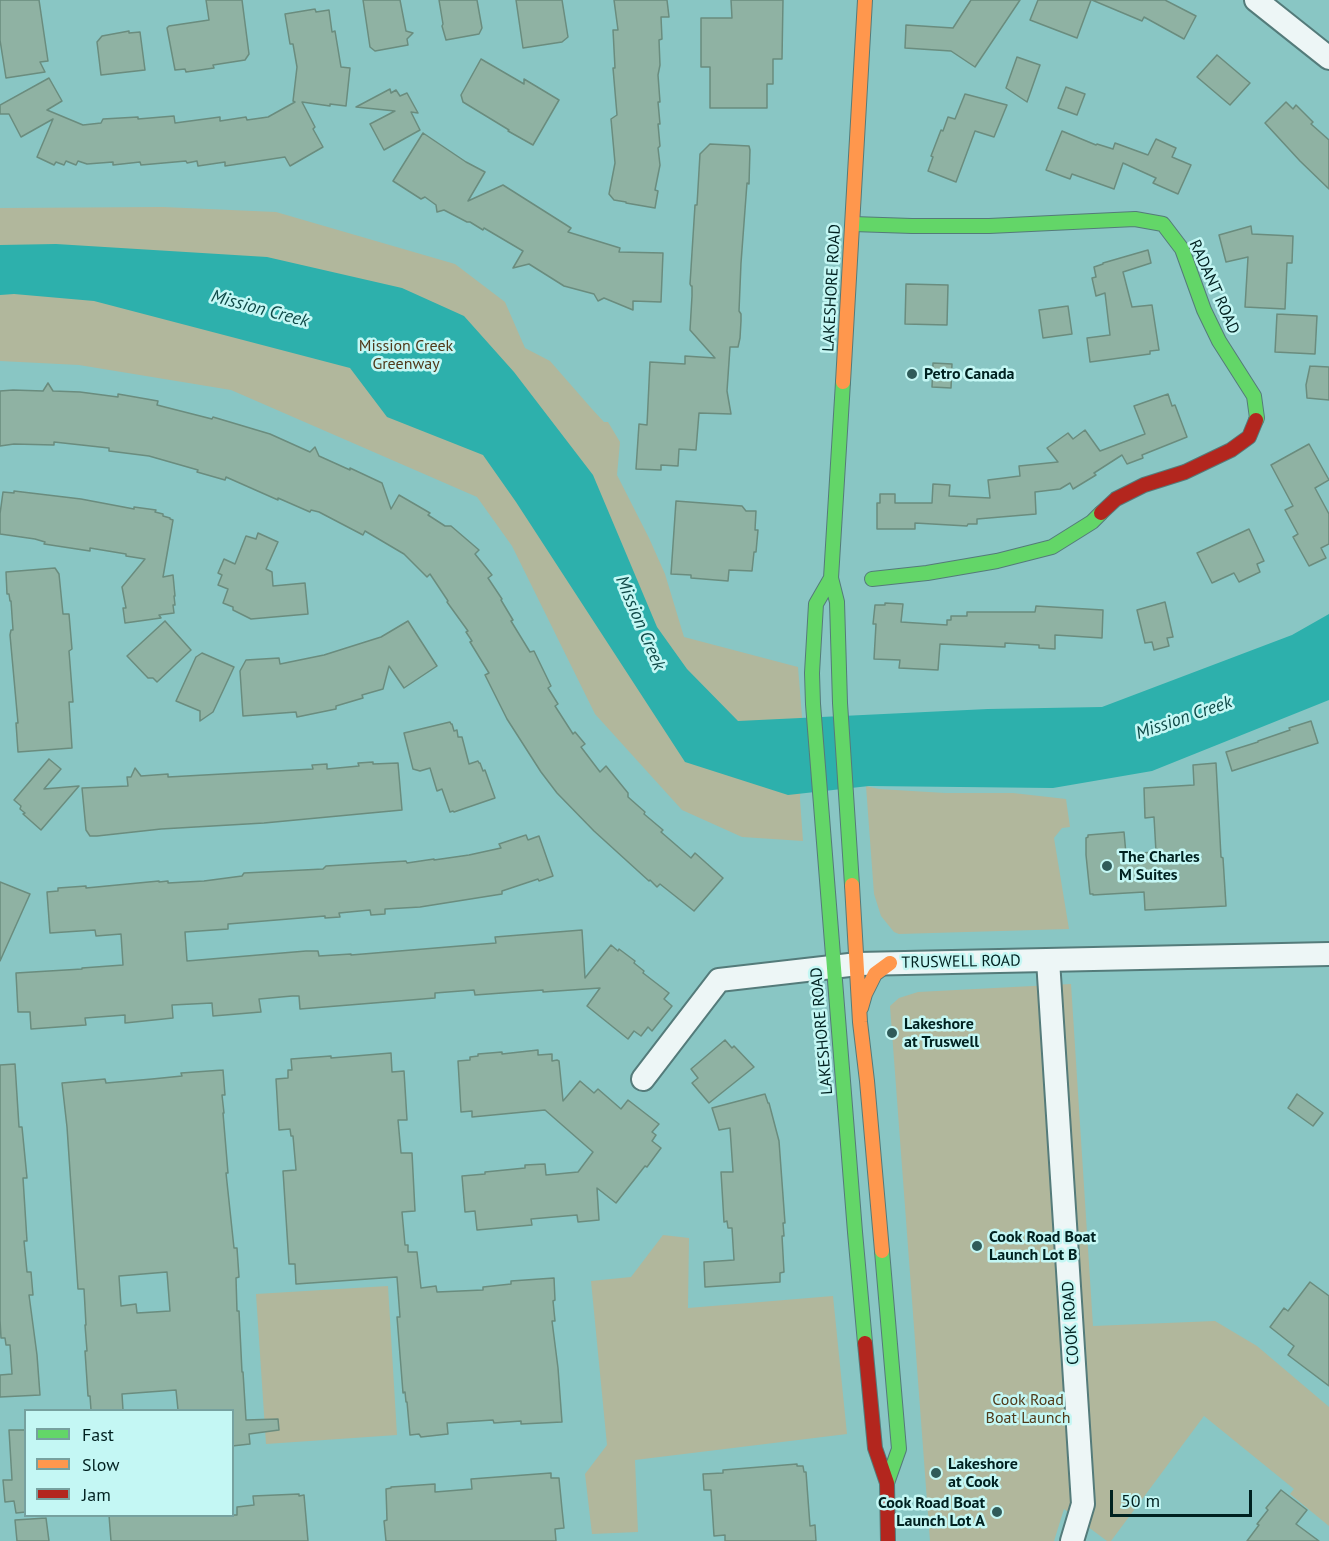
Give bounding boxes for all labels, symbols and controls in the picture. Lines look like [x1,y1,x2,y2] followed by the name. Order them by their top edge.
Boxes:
[819,224,845,352] street label: LAKESHORE ROAD
[1185,237,1243,337] street label: RADANT ROAD
[209,286,311,332] water label: Mission Creek
[359,336,453,374] park label: Mission Creek Greenway
[924,364,1014,384] place label: Petro Canada
[905,367,919,381] marker: Petro Canada
[610,573,670,673] water label: Mission Creek
[1133,691,1235,745] water label: Mission Creek
[1119,847,1200,885] place label: The Charles M Suites
[1100,859,1114,873] marker: The Charles M Suites
[901,951,1021,973] street label: TRUSWELL ROAD
[807,967,837,1095] street label: LAKESHORE ROAD
[904,1014,979,1052] place label: Lakeshore at Truswell
[885,1026,899,1040] marker: Lakeshore at Truswell
[989,1227,1096,1265] place label: Cook Road Boat Launch Lot B
[970,1239,984,1253] marker: Cook Road Boat Launch Lot B
[1058,1281,1084,1365] street label: COOK ROAD
[986,1390,1070,1428] park label: Cook Road Boat Launch
[24,1409,234,1517] legend
[82,1423,114,1446] text: Fast
[82,1453,120,1476] text: Slow
[948,1454,1018,1492] place label: Lakeshore at Cook
[929,1466,943,1480] marker: Lakeshore at Cook
[1113,1478,1256,1516] scale bar
[82,1483,111,1506] text: Jam
[1121,1489,1160,1512] text: 50 m
[878,1493,985,1531] place label: Cook Road Boat Launch Lot A
[990,1505,1004,1519] marker: Cook Road Boat Launch Lot A

